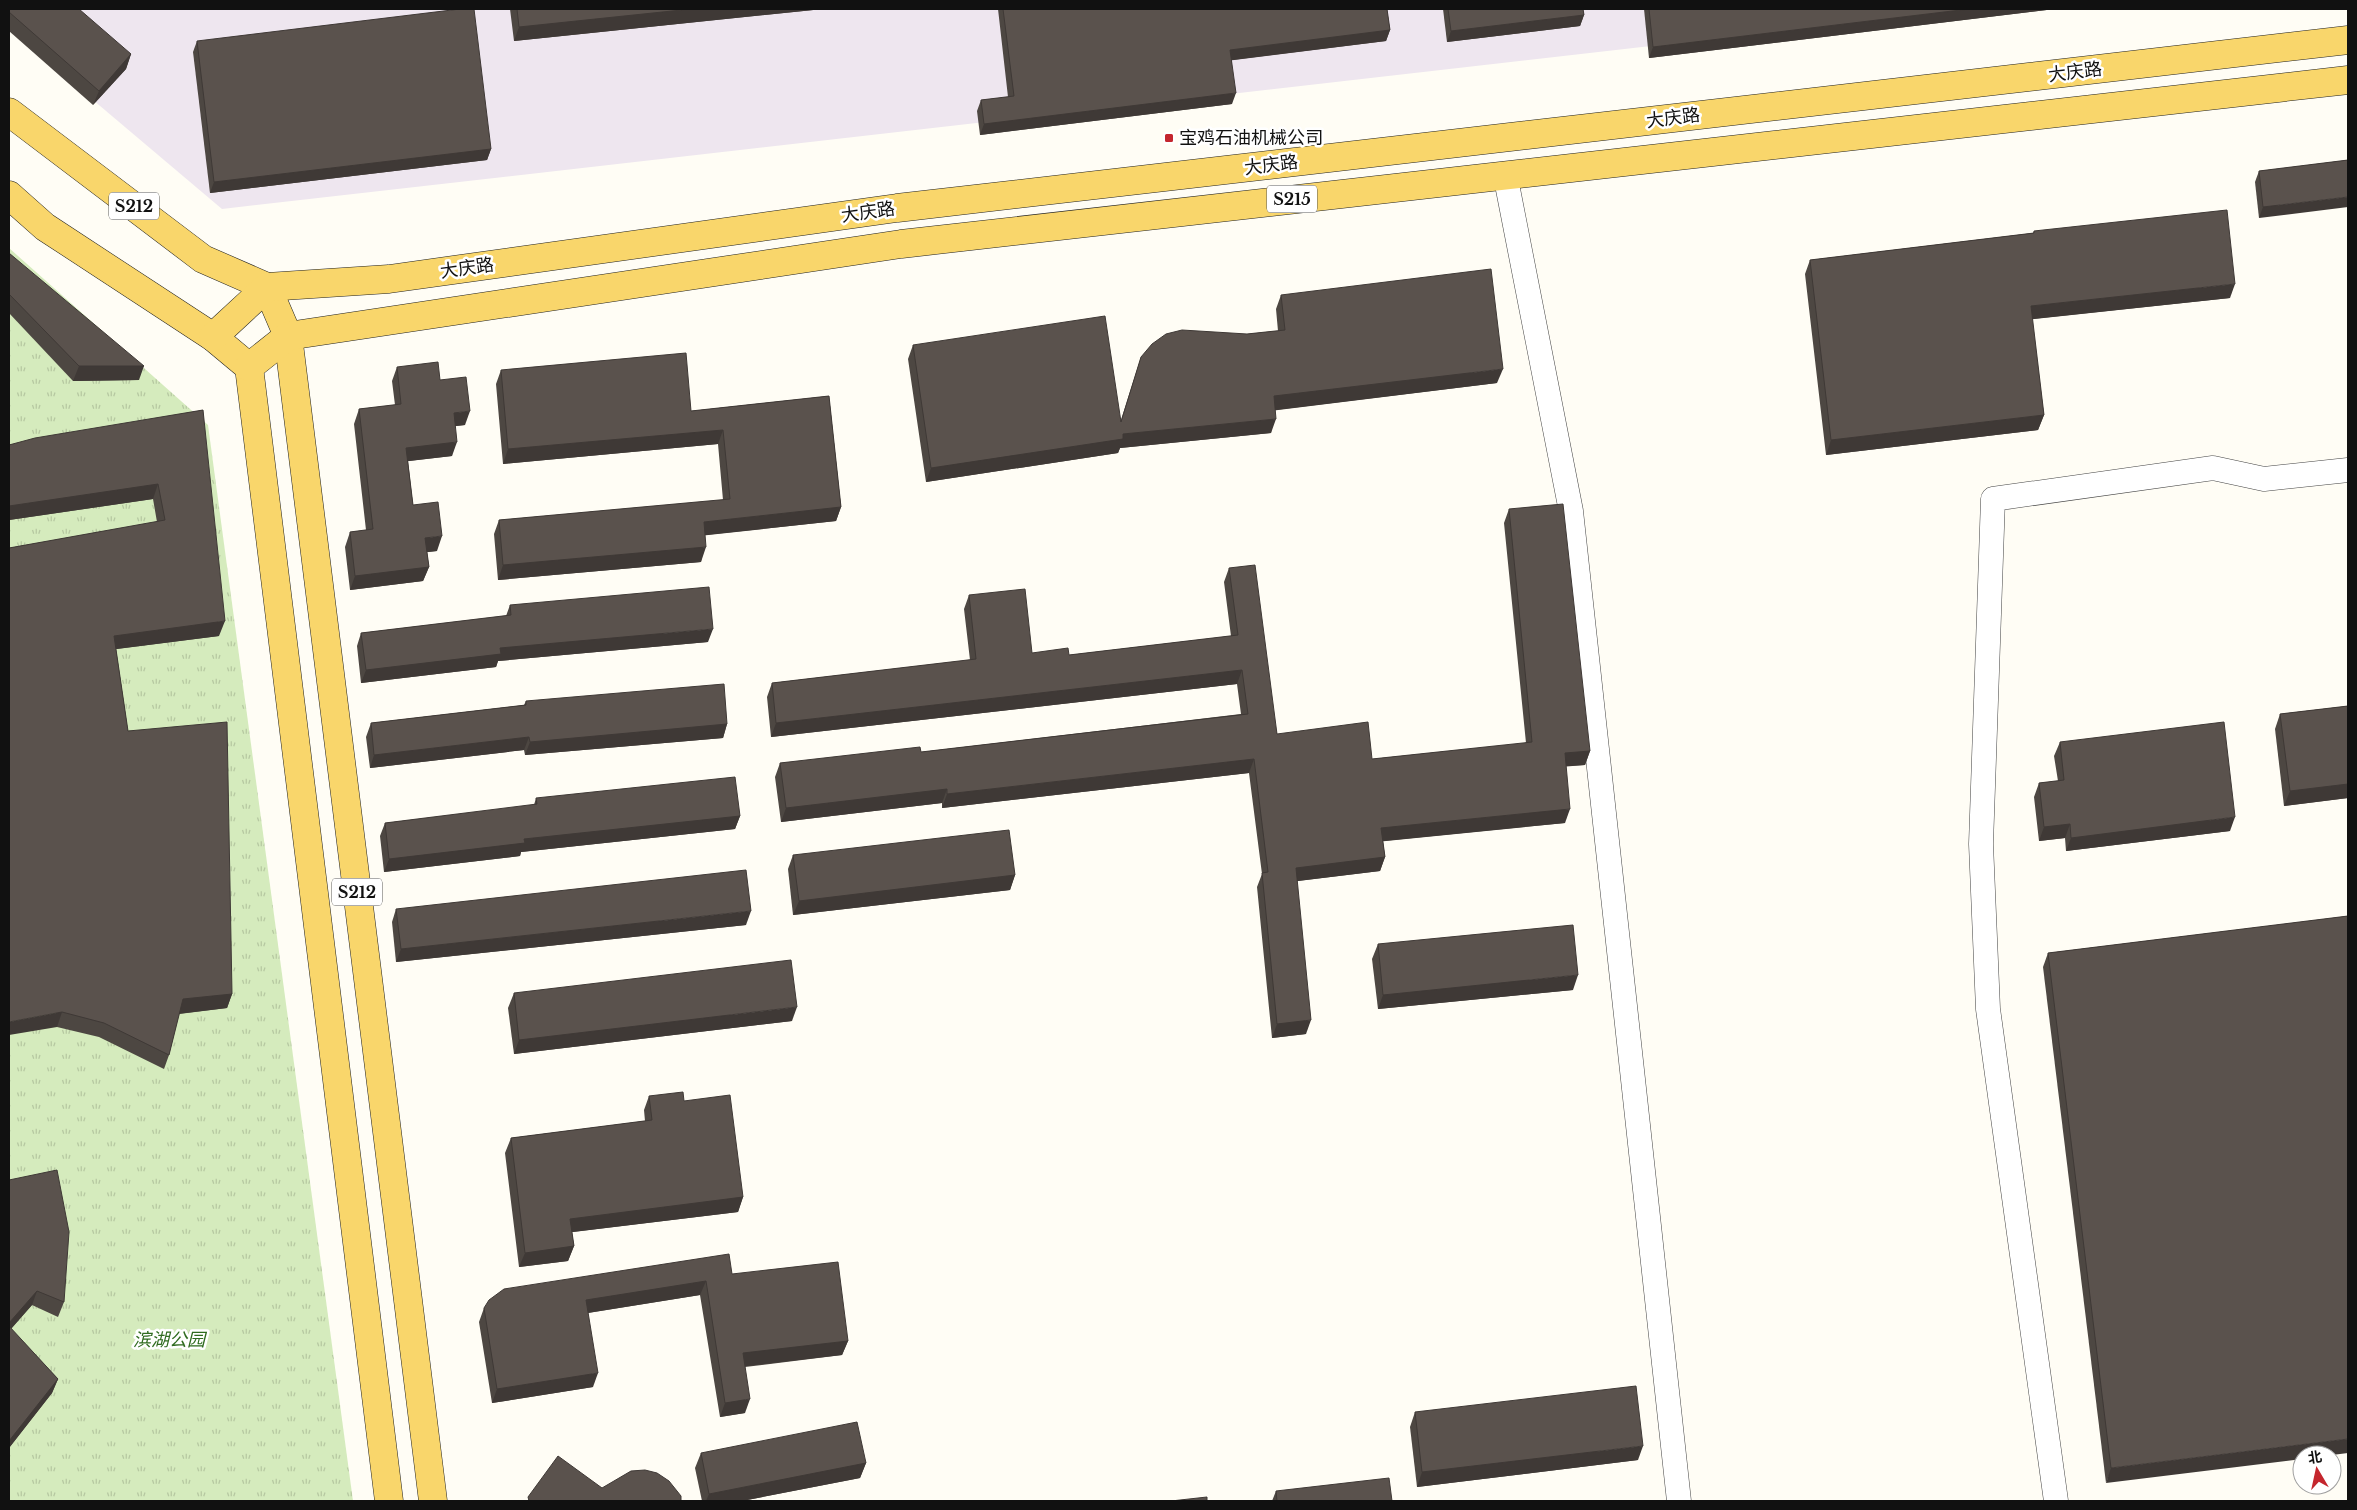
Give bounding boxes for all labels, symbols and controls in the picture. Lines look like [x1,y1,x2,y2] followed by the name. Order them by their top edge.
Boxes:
[2047,58,2103,86] street label: 大庆路
[1645,104,1701,132] street label: 大庆路
[1179,127,1323,149] place label: 宝鸡石油机械公司
[1163,132,1175,144] marker: 宝鸡石油机械公司
[1243,151,1299,179] street label: 大庆路
[1267,185,1317,212] road number: S215
[109,192,159,220] road number: S212
[840,197,896,227] street label: 大庆路
[439,253,495,283] street label: 大庆路
[332,879,382,906] road number: S212
[133,1329,208,1351] park label: 滨湖公园
[2292,1445,2342,1495] north arrow
[2307,1447,2323,1467] text: 北

